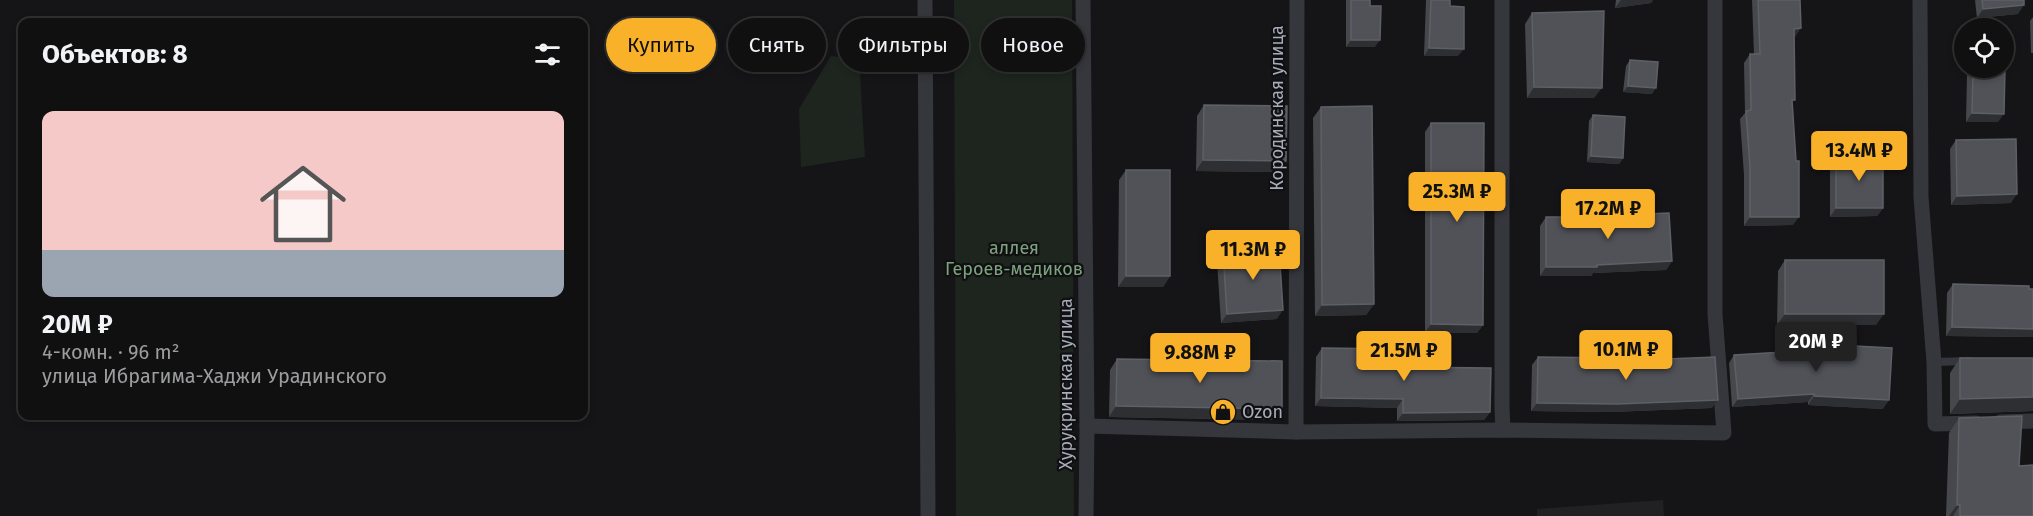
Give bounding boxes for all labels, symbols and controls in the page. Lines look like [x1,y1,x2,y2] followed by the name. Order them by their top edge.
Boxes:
[606,18,716,72] chip: Купить
[728,18,826,72] chip: Снять
[838,18,969,72] chip: Фильтры
[981,18,1085,72] chip: Новое
[1954,18,2014,78] map controls
[1954,18,2014,78] button: locate
[1266,25,1288,191] street label: Кородинская улица
[531,38,564,71] icon: filters
[42,39,188,70] text: Объектов: 8
[1804,131,1914,182] pin: 13.4M ₽
[1825,138,1893,162] text: 13.4M ₽
[249,150,357,258] icon: home
[1402,172,1512,223] pin: 25.3M ₽
[1423,179,1491,203] text: 25.3M ₽
[1553,189,1663,240] pin: 17.2M ₽
[1575,196,1641,220] text: 17.2M ₽
[1198,230,1308,281] pin: 11.3M ₽
[945,237,1083,280] park label: аллея Героев-медиков
[1220,237,1286,261] text: 11.3M ₽
[1055,298,1077,470] street label: Хурукринская улица
[42,309,113,340] text: 20M ₽
[1774,322,1858,373] pin: 20M ₽
[1789,329,1843,353] text: 20M ₽
[1571,330,1681,381] pin: 10.1M ₽
[1349,331,1459,382] pin: 21.5M ₽
[1145,333,1255,384] pin: 9.88M ₽
[1593,337,1659,361] text: 10.1M ₽
[1370,338,1438,362] text: 21.5M ₽
[42,340,180,364] text: 4-комн. · 96 m²
[1164,340,1236,364] text: 9.88M ₽
[42,364,387,388] text: улица Ибрагима-Хаджи Урадинского
[1208,397,1238,427] shop icon: Ozon
[1242,401,1283,423] place label: Ozon

